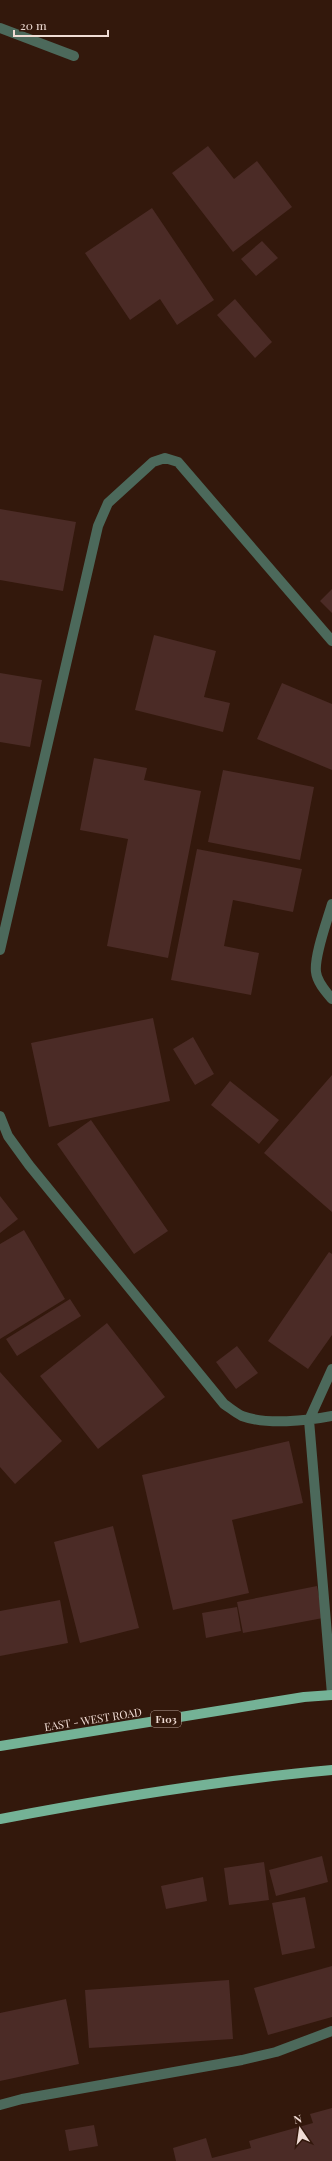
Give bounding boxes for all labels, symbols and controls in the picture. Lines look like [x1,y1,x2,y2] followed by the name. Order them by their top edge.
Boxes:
[14,12,108,38] scale bar
[20,17,47,33] text: 20 m
[43,1704,143,1734] street label: EAST - WEST ROAD
[151,1711,181,1727] road number: F103
[280,2109,320,2149] north arrow
[292,2111,303,2127] text: N

